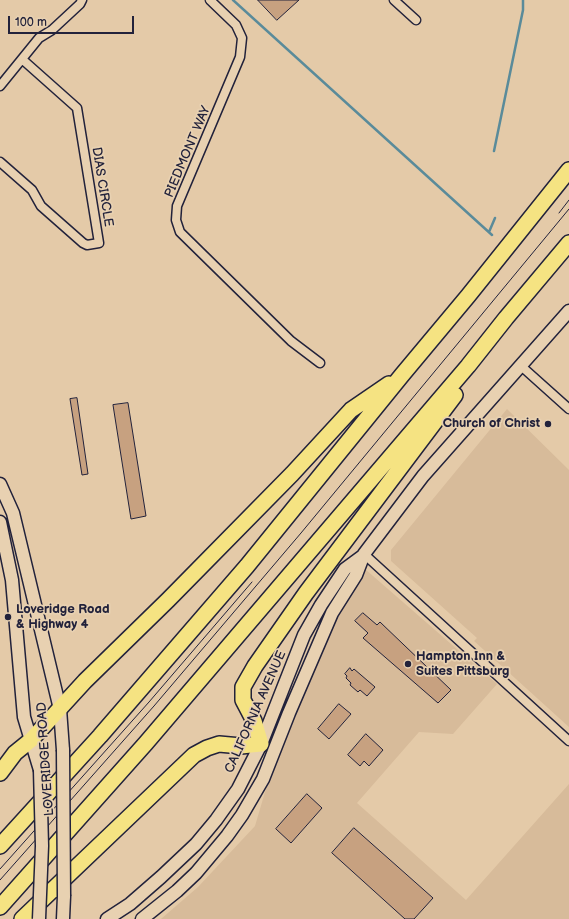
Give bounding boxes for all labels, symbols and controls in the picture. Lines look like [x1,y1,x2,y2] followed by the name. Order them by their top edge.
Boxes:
[10,8,136,34] scale bar
[15,15,47,30] text: 100 m
[162,104,214,200] street label: PIEDMONT WAY
[88,146,116,228] street label: DIAS CIRCLE
[443,416,540,432] place label: Church of Christ
[543,419,553,429] marker: Church of Christ
[16,602,110,633] place label: Loveridge Road & Highway 4
[3,612,13,622] marker: Loveridge Road & Highway 4
[222,648,290,776] street label: CALIFORNIA AVENUE
[416,649,509,680] place label: Hampton Inn & Suites Pittsburg
[403,659,413,669] marker: Hampton Inn & Suites Pittsburg
[34,702,58,816] street label: LOVERIDGE ROAD

